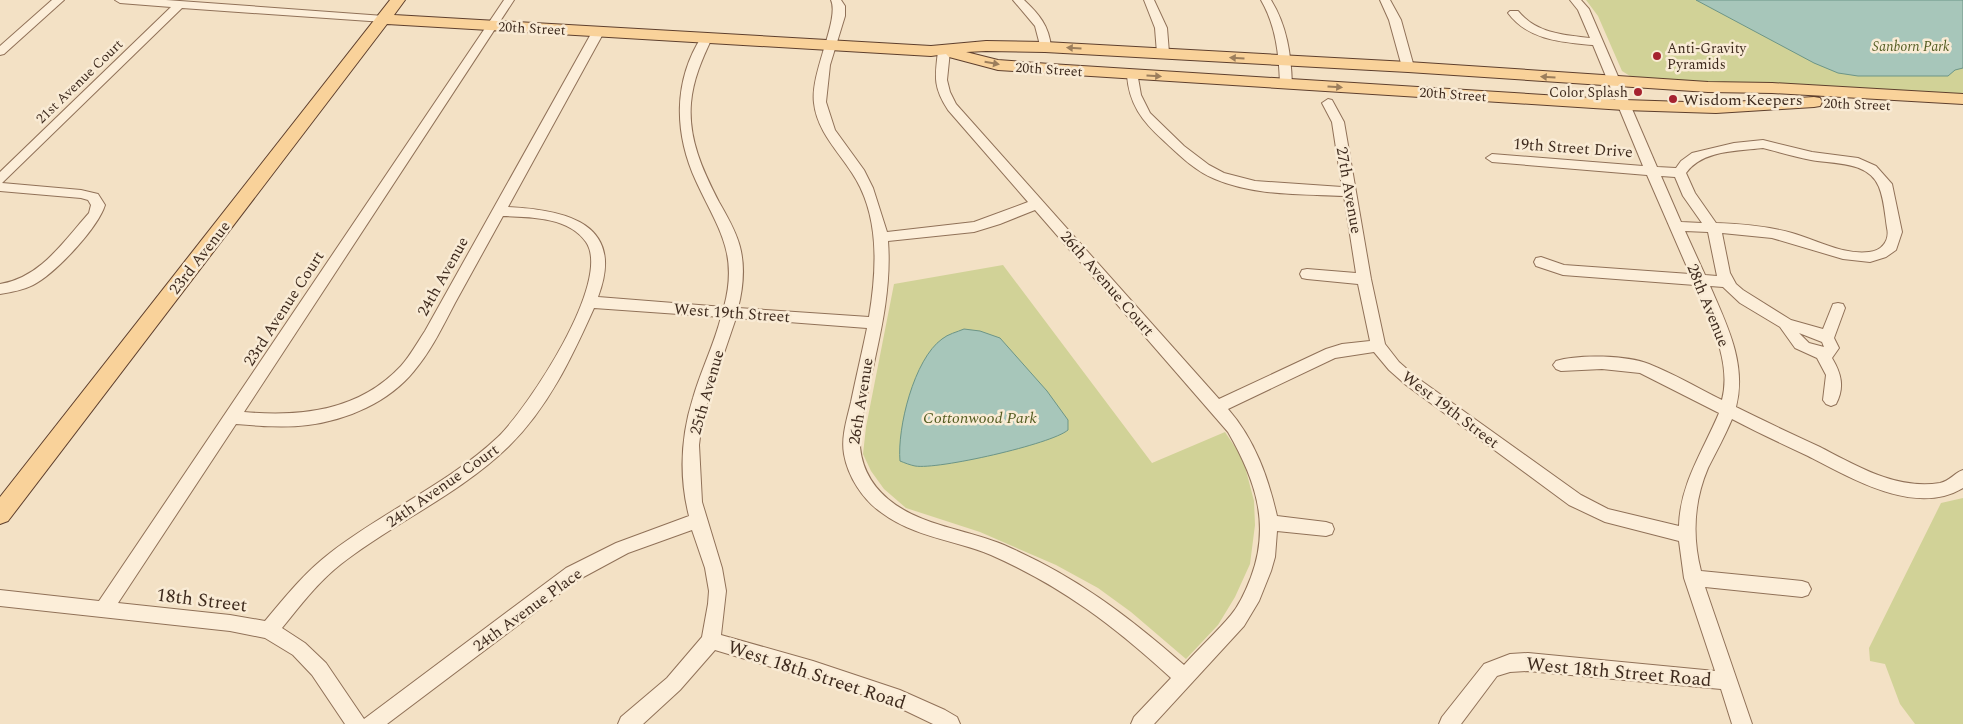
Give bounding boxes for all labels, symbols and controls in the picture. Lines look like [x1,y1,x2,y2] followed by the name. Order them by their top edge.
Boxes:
[498,16,566,41] street label: 20th Street
[31,34,128,129] street label: 21st Avenue Court
[1872,36,1950,57] park label: Sanborn Park
[1667,38,1748,75] place label: Anti-Gravity Pyramids
[1066,44,1082,52] one-way arrow
[1651,50,1663,62] marker: Anti-Gravity Pyramids
[1228,53,1244,61] one-way arrow
[1015,57,1083,82] street label: 20th Street
[984,60,1000,68] one-way arrow
[1539,72,1555,80] one-way arrow
[1146,73,1162,81] one-way arrow
[1419,82,1487,107] street label: 20th Street
[1549,82,1628,103] place label: Color Splash
[1327,83,1343,91] one-way arrow
[1632,86,1644,98] marker: Color Splash
[1683,88,1803,112] place label: Wisdom Keepers
[1667,93,1679,105] marker: Wisdom Keepers
[1823,93,1891,116] street label: 20th Street
[1512,132,1634,164] street label: 19th Street Drive
[1330,145,1368,235] street label: 27th Avenue
[163,216,236,300] street label: 23rd Avenue
[1055,226,1160,342] street label: 26th Avenue Court
[411,232,475,321] street label: 24th Avenue
[237,246,330,371] street label: 23rd Avenue Court
[1681,260,1736,351] street label: 28th Avenue
[673,297,791,329] street label: West 19th Street
[683,347,731,438] street label: 25th Avenue
[842,356,880,446] street label: 26th Avenue
[1397,365,1504,455] street label: West 19th Street
[923,406,1037,430] park label: Cottonwood Park
[381,438,504,534] street label: 24th Avenue Court
[468,562,587,658] street label: 24th Avenue Place
[155,581,249,620] street label: 18th Street
[724,633,909,718] street label: West 18th Street Road
[1525,650,1713,695] street label: West 18th Street Road

